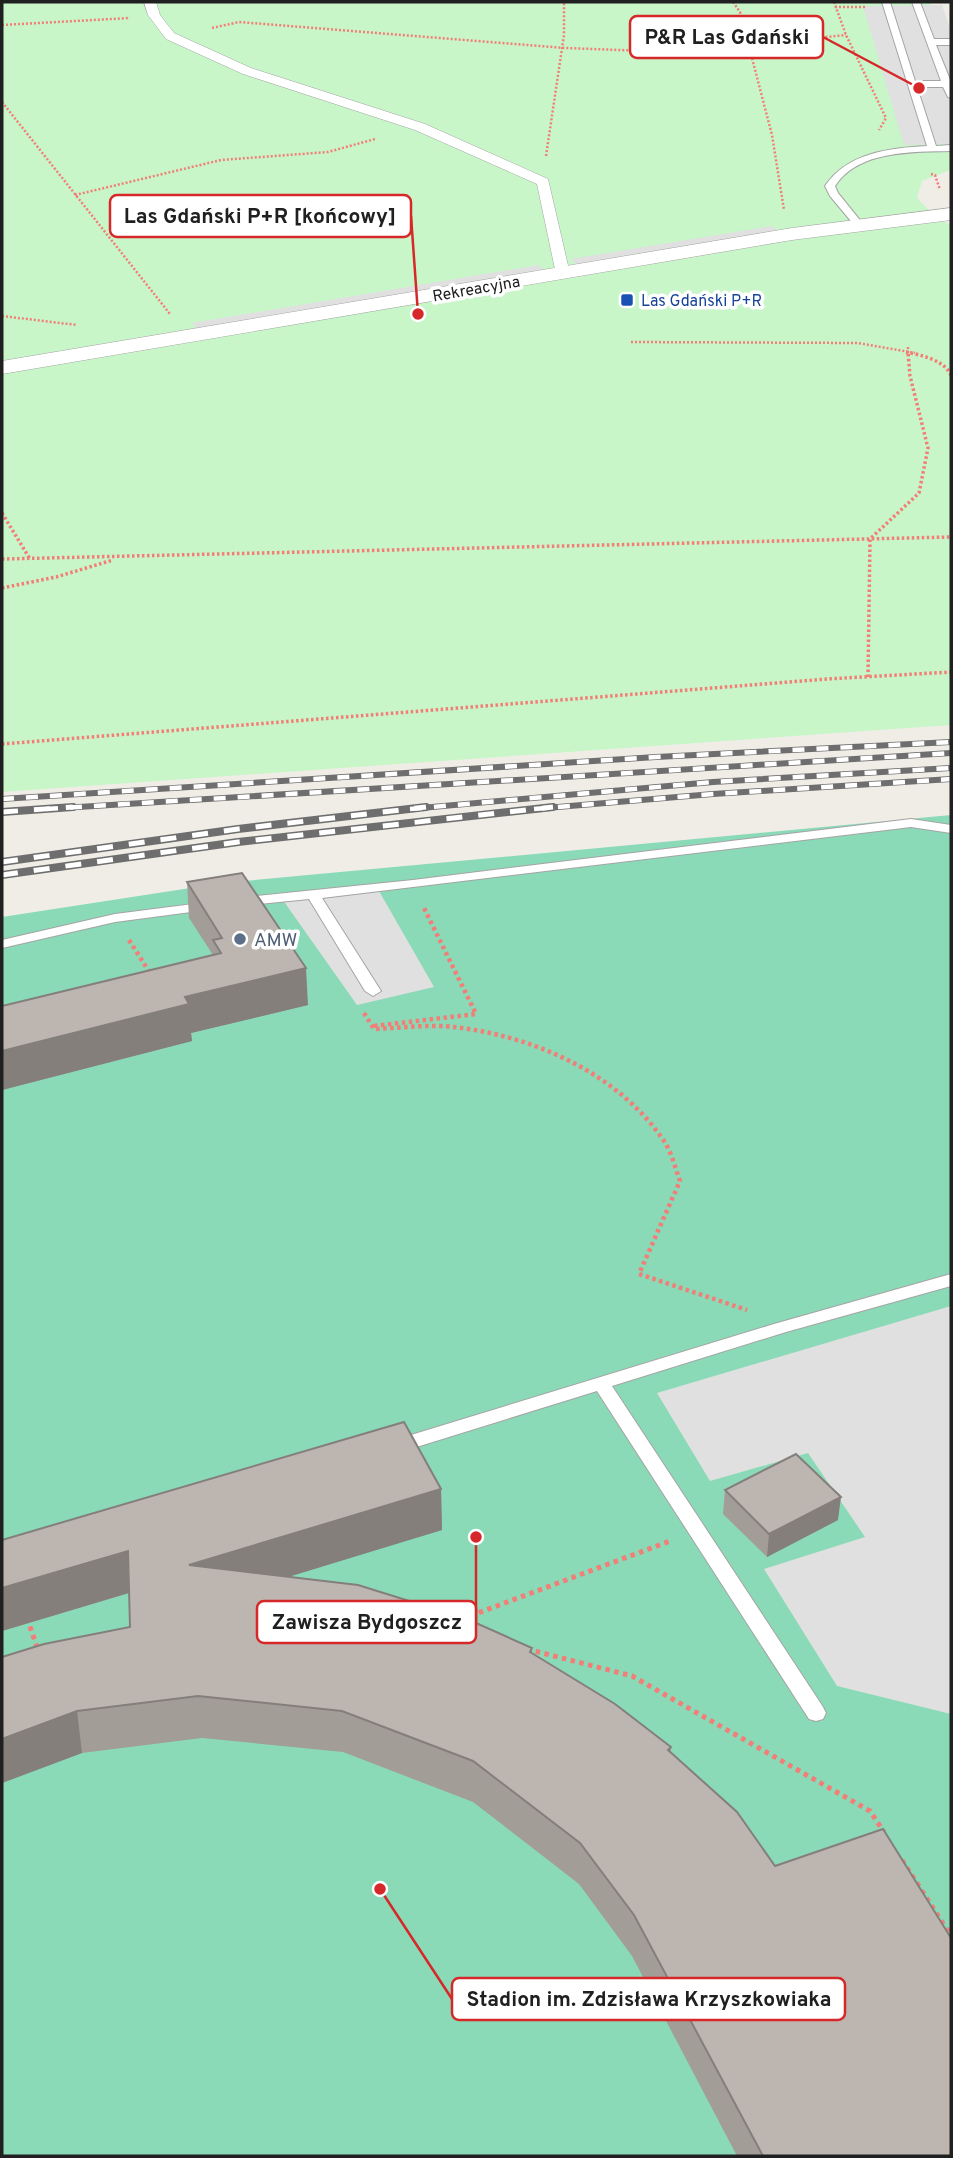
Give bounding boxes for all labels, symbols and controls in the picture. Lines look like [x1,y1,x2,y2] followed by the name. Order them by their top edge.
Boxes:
[630,16,823,58] callout: P&R Las Gdański
[645,25,809,52] text: P&R Las Gdański
[110,195,411,237] callout: Las Gdański P+R [końcowy]
[124,204,396,231] text: Las Gdański P+R [końcowy]
[431,272,522,308] street label: Rekreacyjna
[619,292,635,308] marker: Las Gdański P+R
[641,292,762,312] place label: Las Gdański P+R
[254,929,298,953] place label: AMW
[232,931,248,947] marker: AMW
[257,1601,476,1643] callout: Zawisza Bydgoszcz
[272,1610,462,1637] text: Zawisza Bydgoszcz
[452,1978,845,2020] callout: Stadion im. Zdzisława Krzyszkowiaka
[466,1987,832,2014] text: Stadion im. Zdzisława Krzyszkowiaka

